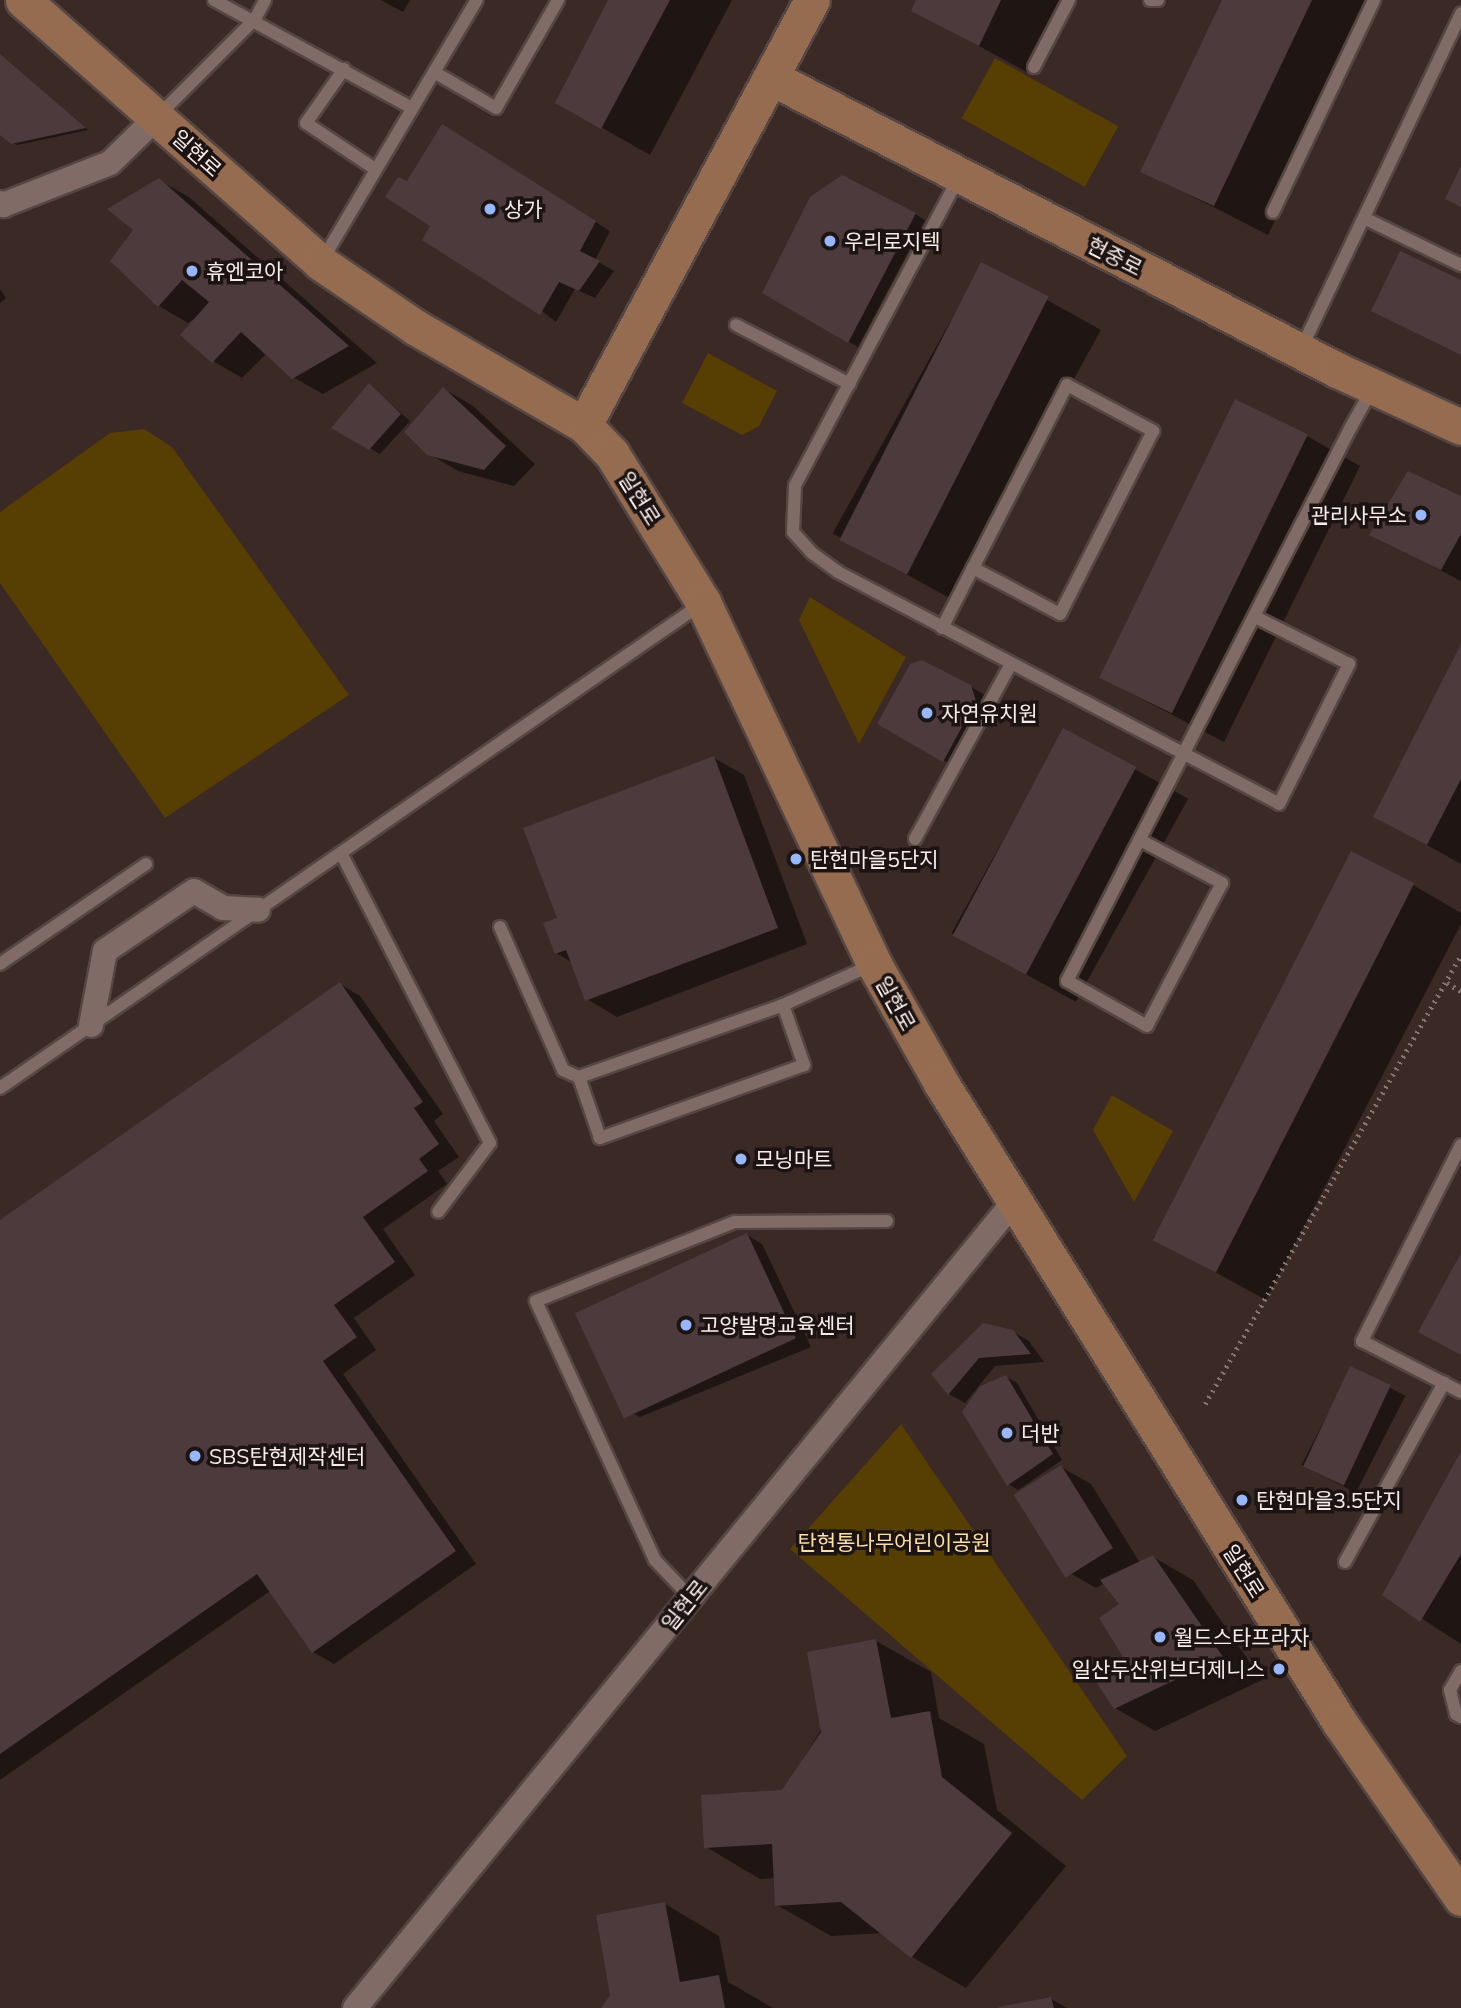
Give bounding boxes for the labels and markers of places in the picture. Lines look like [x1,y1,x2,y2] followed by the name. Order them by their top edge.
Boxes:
[504,196,543,222] place label: 상가
[482,201,498,217] marker: 상가
[844,228,941,254] place label: 우리로지텍
[822,233,838,249] marker: 우리로지텍
[206,258,283,284] place label: 휴엔코아
[184,263,200,279] marker: 휴엔코아
[1310,502,1407,528] place label: 관리사무소
[1413,507,1429,523] marker: 관리사무소
[941,700,1038,726] place label: 자연유치원
[919,705,935,721] marker: 자연유치원
[810,846,939,872] place label: 탄현마을5단지
[788,851,804,867] marker: 탄현마을5단지
[755,1146,832,1172] place label: 모닝마트
[733,1151,749,1167] marker: 모닝마트
[700,1312,855,1338] place label: 고양발명교육센터
[678,1317,694,1333] marker: 고양발명교육센터
[1021,1420,1060,1446] place label: 더반
[999,1425,1015,1441] marker: 더반
[209,1443,365,1469] place label: SBS탄현제작센터
[187,1448,203,1464] marker: SBS탄현제작센터
[1256,1487,1402,1513] place label: 탄현마을3.5단지
[1234,1492,1250,1508] marker: 탄현마을3.5단지
[1174,1624,1309,1650] place label: 월드스타프라자
[1152,1629,1168,1645] marker: 월드스타프라자
[1072,1656,1265,1682] place label: 일산두산위브더제니스
[1271,1661,1287,1677] marker: 일산두산위브더제니스

